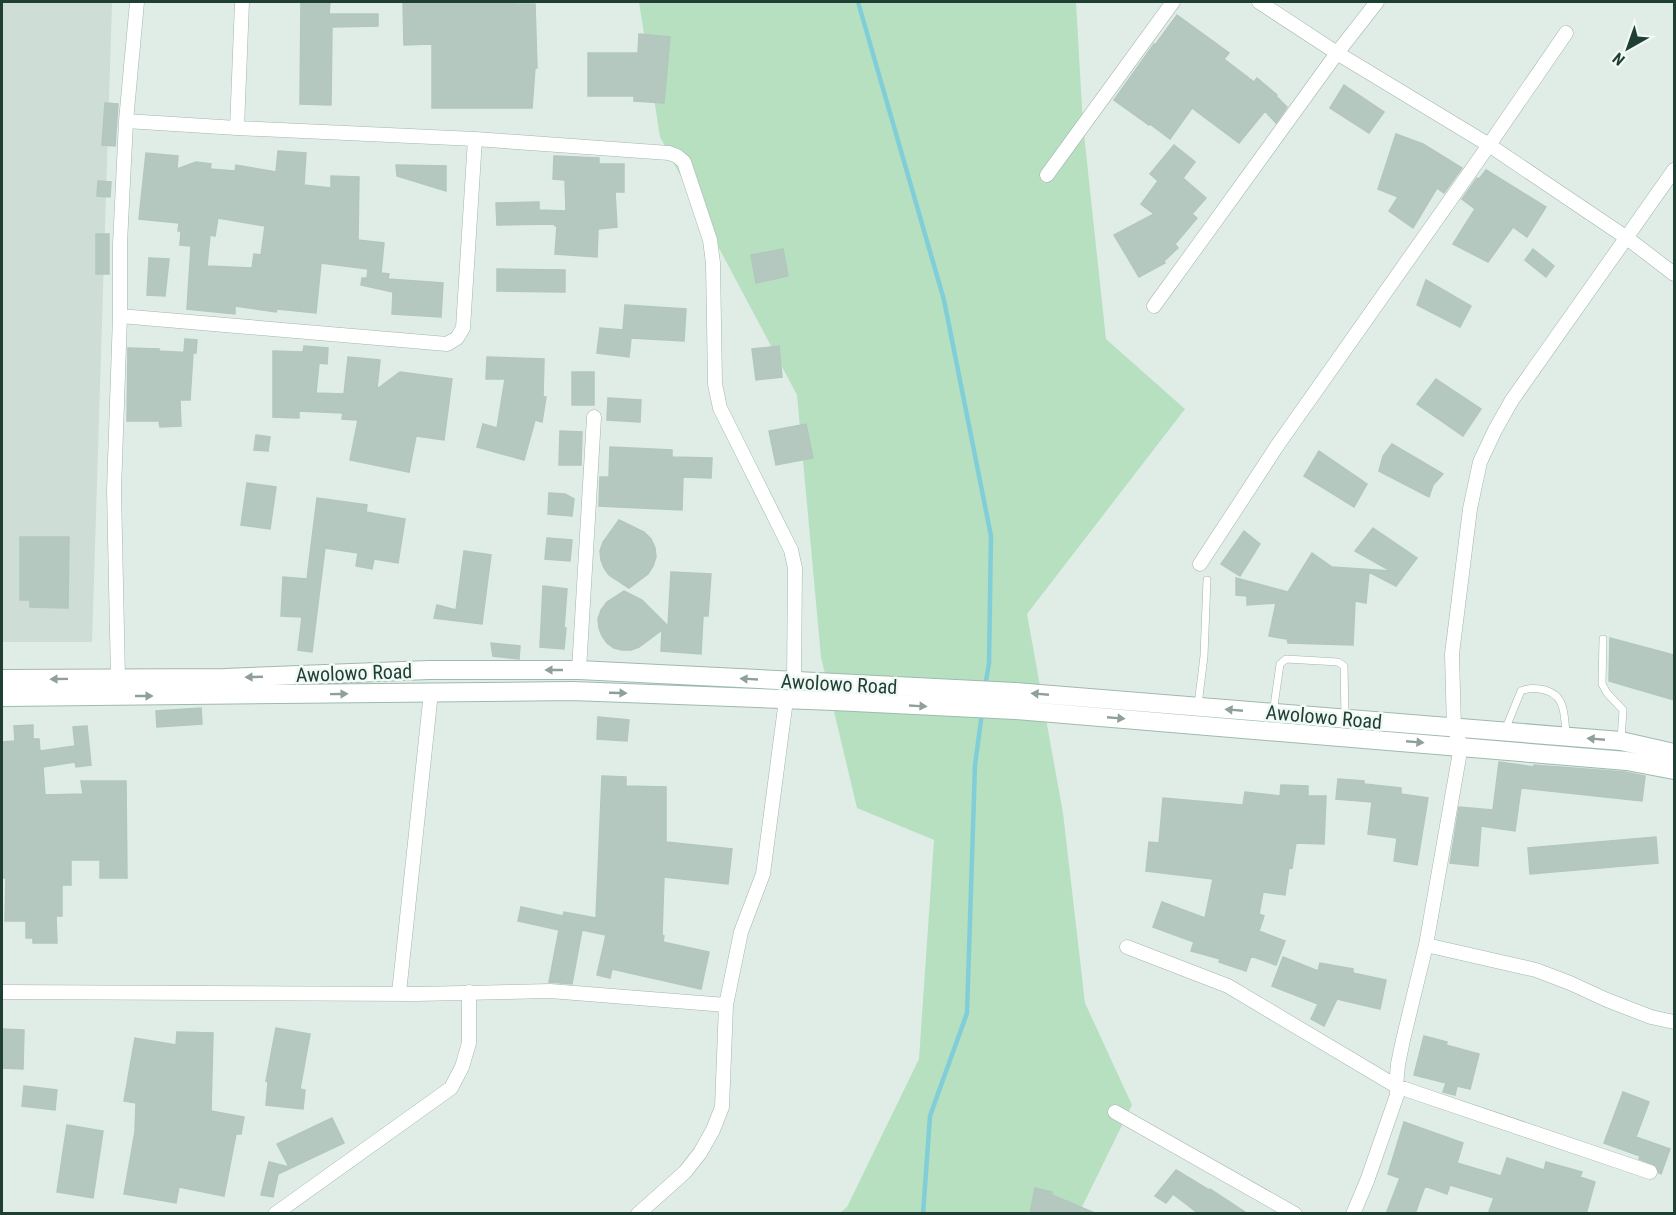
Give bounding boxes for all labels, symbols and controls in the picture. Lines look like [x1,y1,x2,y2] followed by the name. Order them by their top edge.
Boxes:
[1598,18,1658,78] north arrow
[1609,49,1629,70] text: N
[295,659,413,687] street label: Awolowo Road
[545,665,564,675] one-way arrow
[780,669,898,699] street label: Awolowo Road
[245,672,264,681] one-way arrow
[50,674,69,684] one-way arrow
[739,674,758,683] one-way arrow
[329,689,348,699] one-way arrow
[608,689,627,698] one-way arrow
[1031,690,1050,699] one-way arrow
[134,692,153,701] one-way arrow
[1265,700,1383,734] street label: Awolowo Road
[908,701,927,711] one-way arrow
[1225,705,1244,715] one-way arrow
[1106,713,1125,723] one-way arrow
[1587,735,1606,744] one-way arrow
[1405,738,1424,747] one-way arrow

